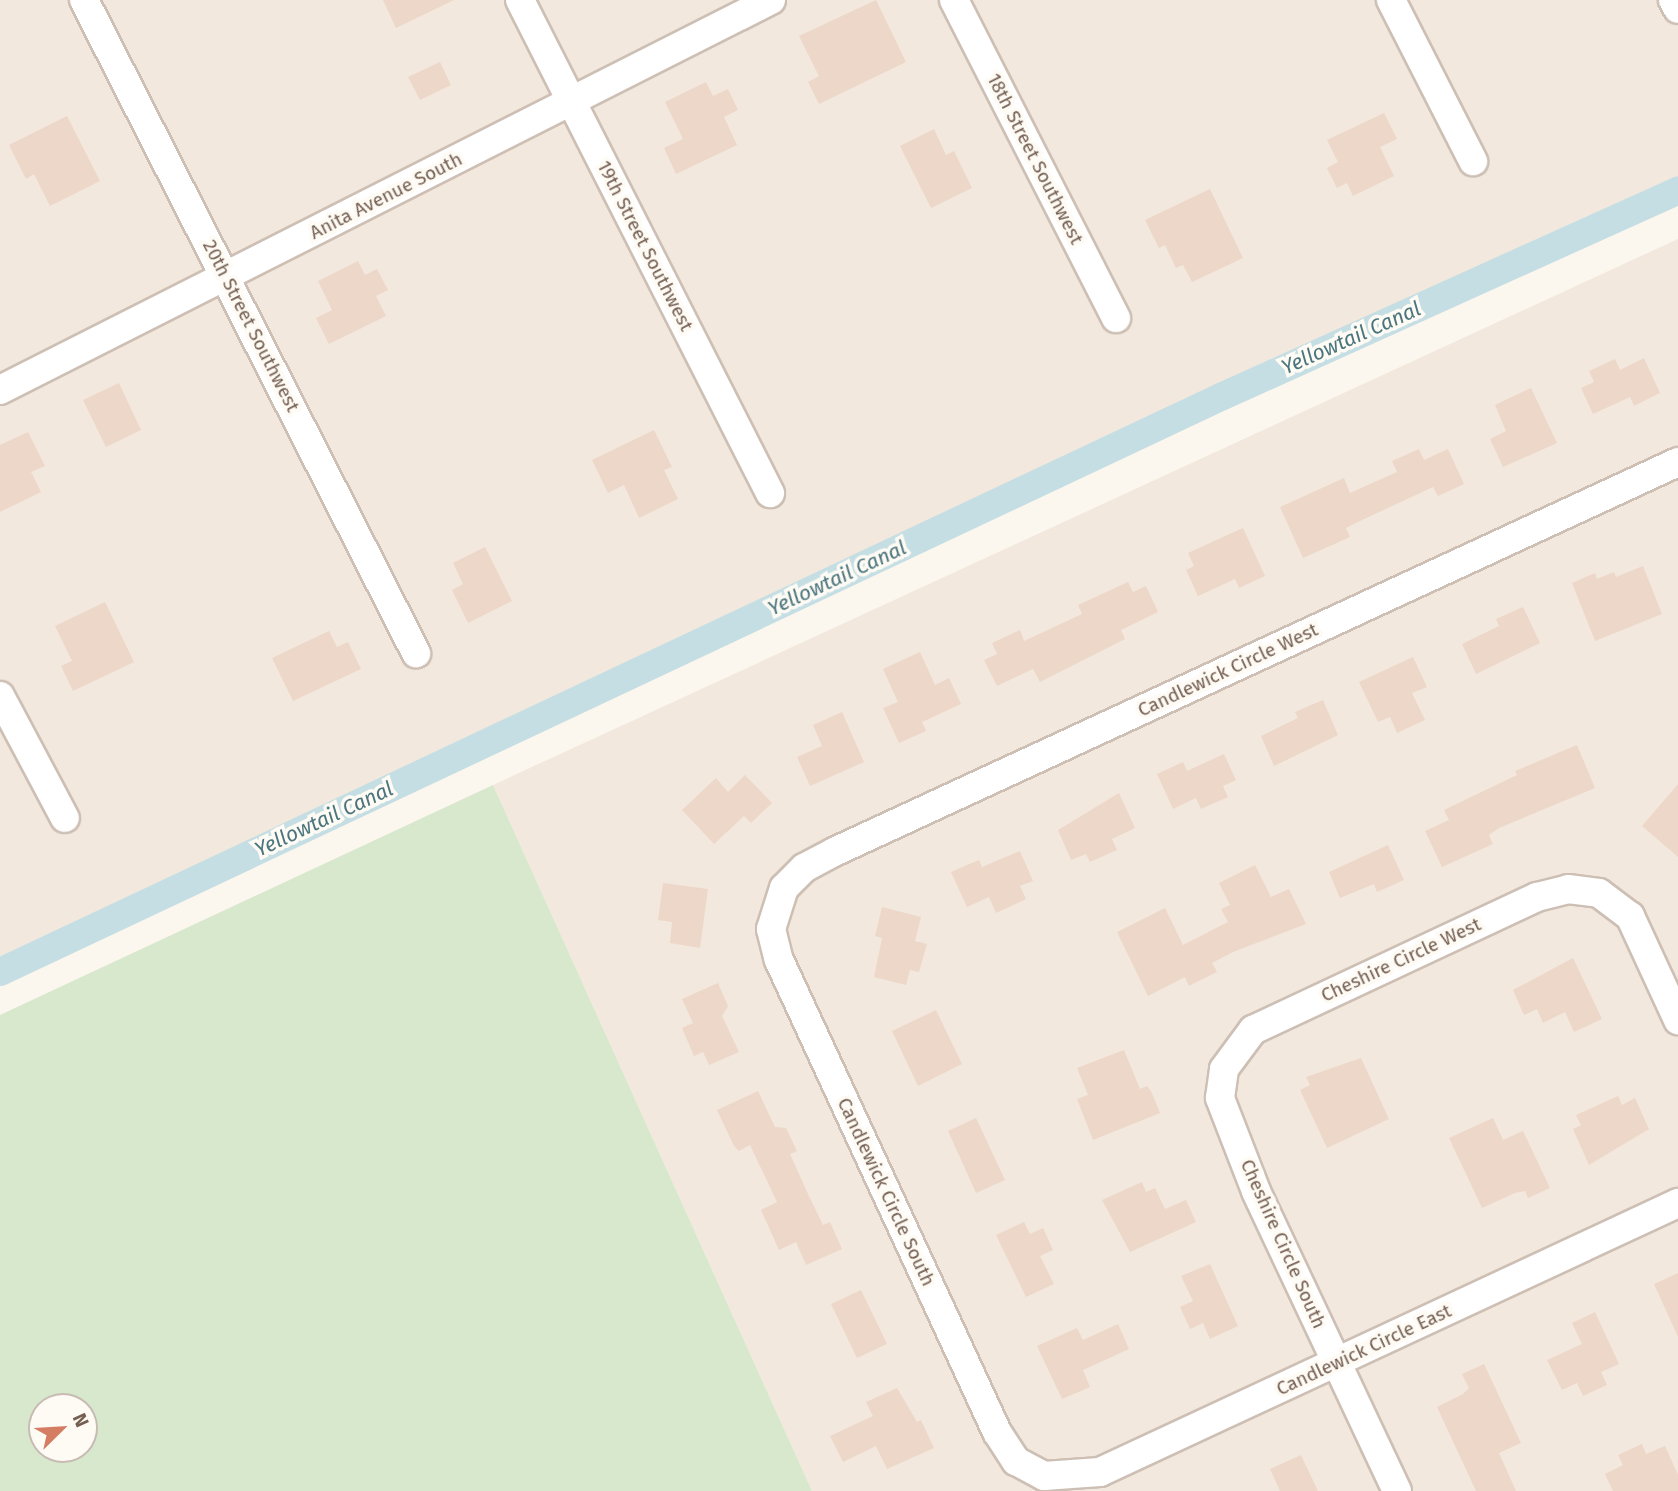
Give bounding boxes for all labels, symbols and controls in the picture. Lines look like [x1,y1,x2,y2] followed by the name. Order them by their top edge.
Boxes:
[982,70,1088,248] street label: 18th Street Southwest
[306,148,466,244] street label: Anita Avenue South
[592,157,698,335] street label: 19th Street Southwest
[198,236,304,416] street label: 20th Street Southwest
[1277,296,1425,380] water label: Yellowtail Canal
[764,535,910,621] water label: Yellowtail Canal
[1134,618,1322,722] street label: Candlewick Circle West
[251,776,397,862] water label: Yellowtail Canal
[1317,913,1485,1007] street label: Cheshire Circle West
[832,1094,940,1290] street label: Candlewick Circle South
[1235,1156,1331,1332] street label: Cheshire Circle South
[1273,1299,1455,1401] street label: Candlewick Circle East
[28,1393,98,1463] north arrow
[68,1410,94,1430] text: N

